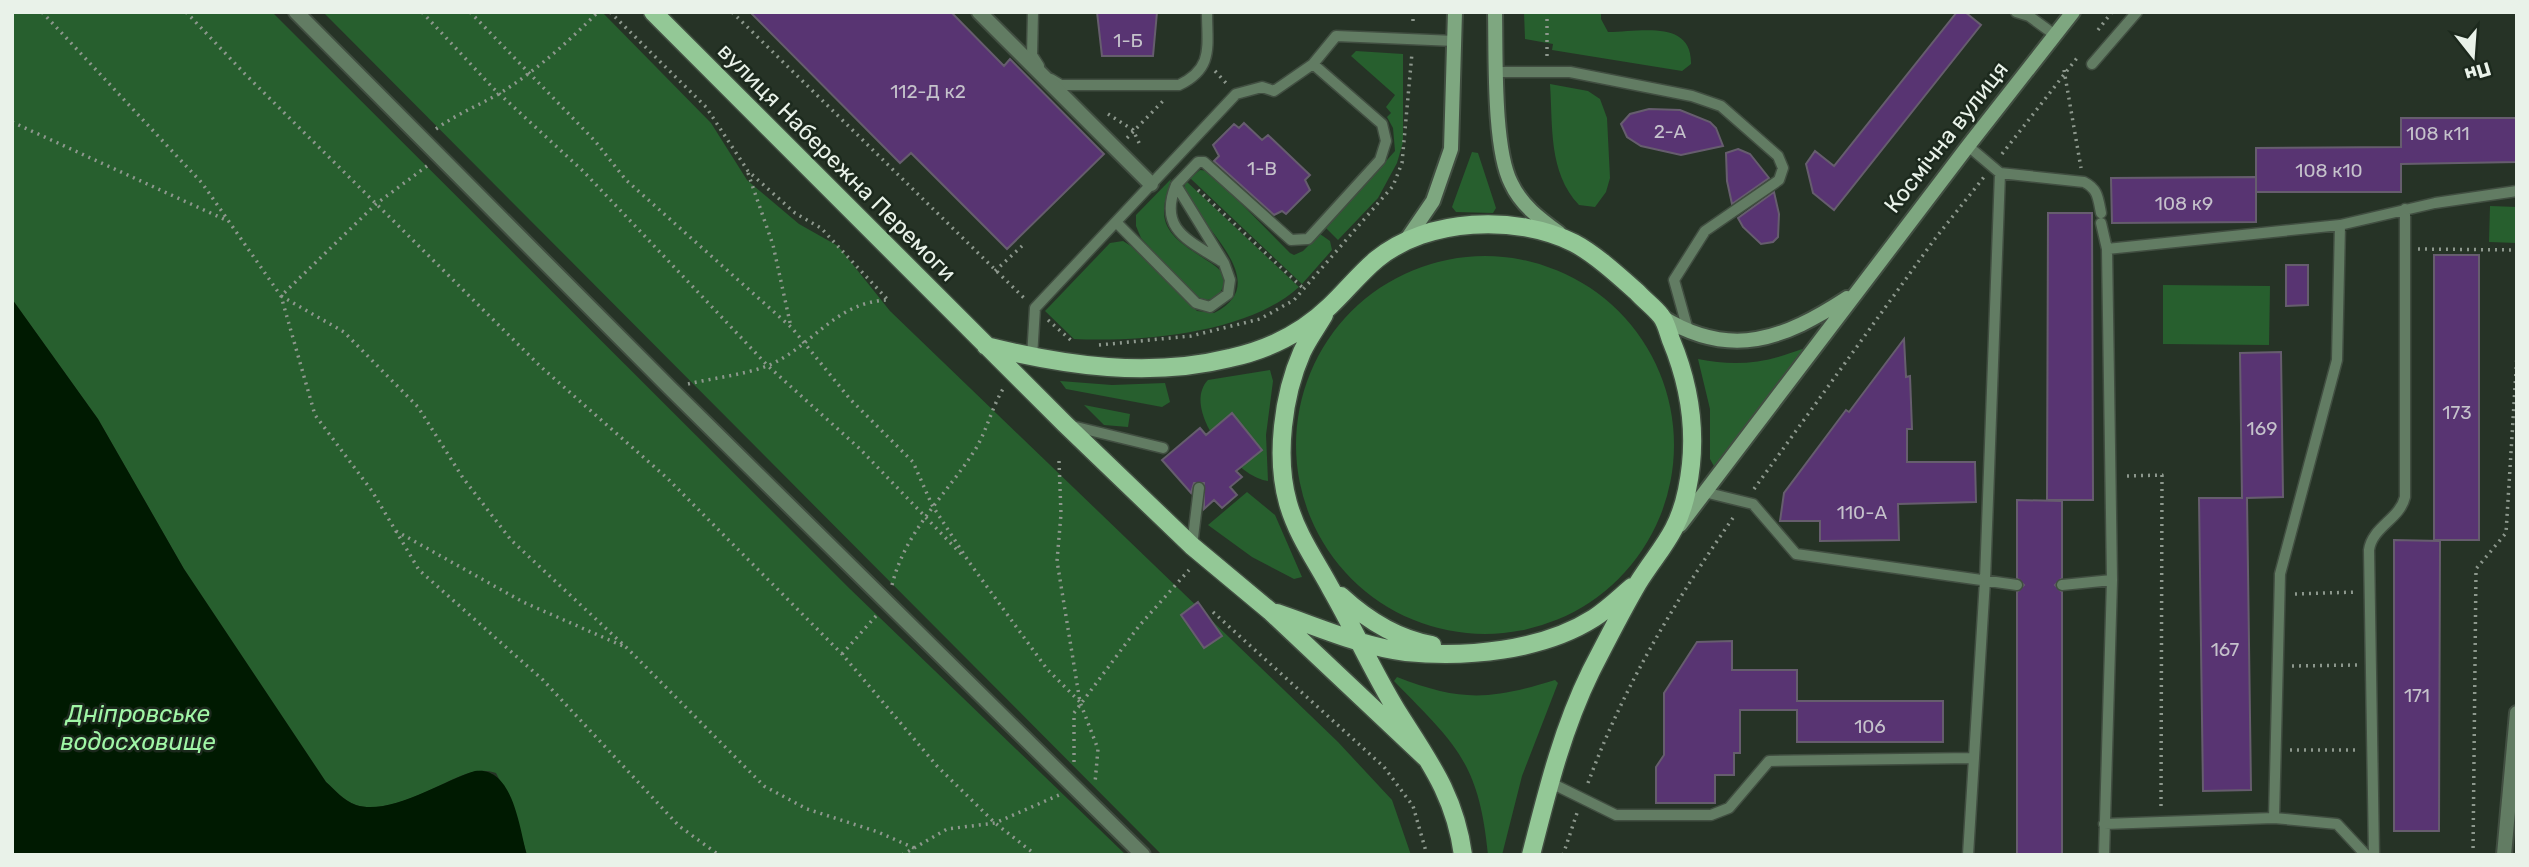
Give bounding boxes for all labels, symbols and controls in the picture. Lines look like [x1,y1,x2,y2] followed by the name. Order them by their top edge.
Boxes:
[2438,21,2508,91] north arrow
[1113,29,1143,52] house number: 1-Б
[712,37,962,287] street label: вулиця Набережна Перемоги
[1878,55,2014,219] street label: Космічна вулиця
[2462,57,2494,87] text: Пн
[890,80,966,103] house number: 112-Д к2
[1654,120,1687,143] house number: 2-А
[2406,122,2470,145] house number: 108 к11
[1247,157,1277,180] house number: 1-В
[2295,159,2363,182] house number: 108 к10
[2155,192,2213,215] house number: 108 к9
[2442,401,2472,424] house number: 173
[2247,417,2277,440] house number: 169
[1837,501,1887,524] house number: 110-А
[2211,638,2240,661] house number: 167
[2404,684,2430,707] house number: 171
[60,700,216,756] water label: Дніпровське водосховище
[1854,715,1886,738] house number: 106

